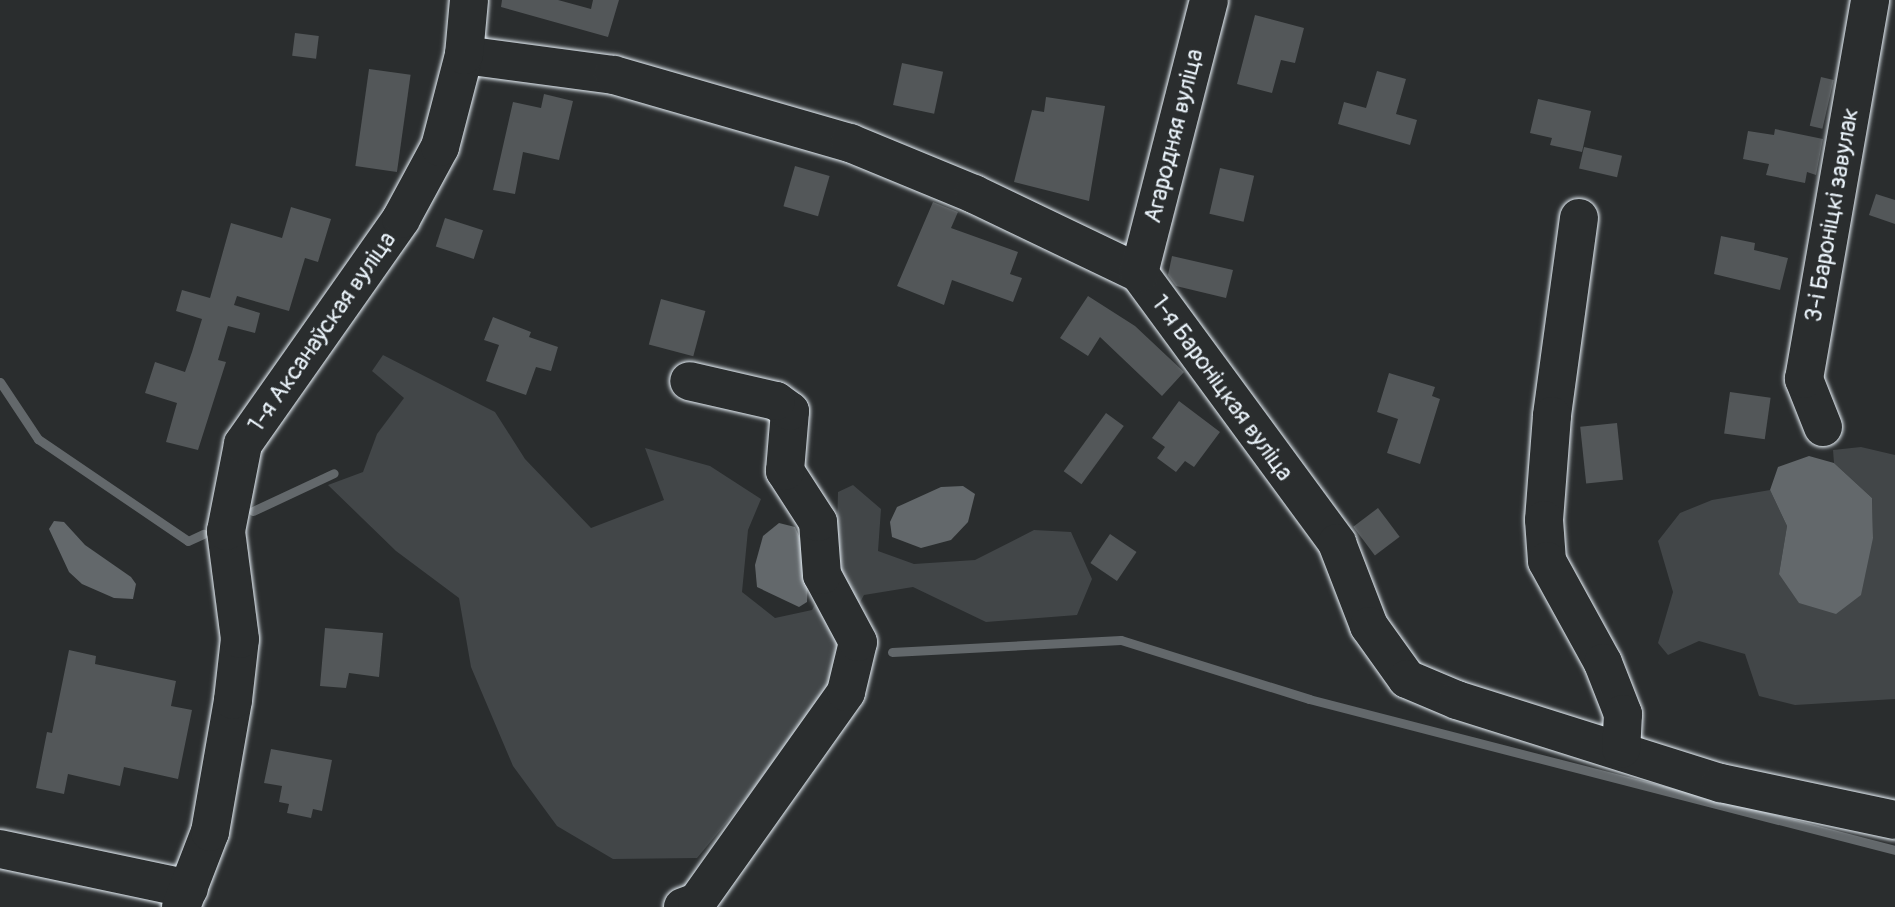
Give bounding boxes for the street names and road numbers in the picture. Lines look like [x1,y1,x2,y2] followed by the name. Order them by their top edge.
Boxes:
[1138,46,1210,226] street label: Агародняя вуліца
[1799,106,1865,324] street label: 3-і Бароніцкі завулак
[242,226,402,438] street label: 1-я Аксанаўская вуліца
[1145,290,1299,486] street label: 1-я Бароніцкая вуліца

